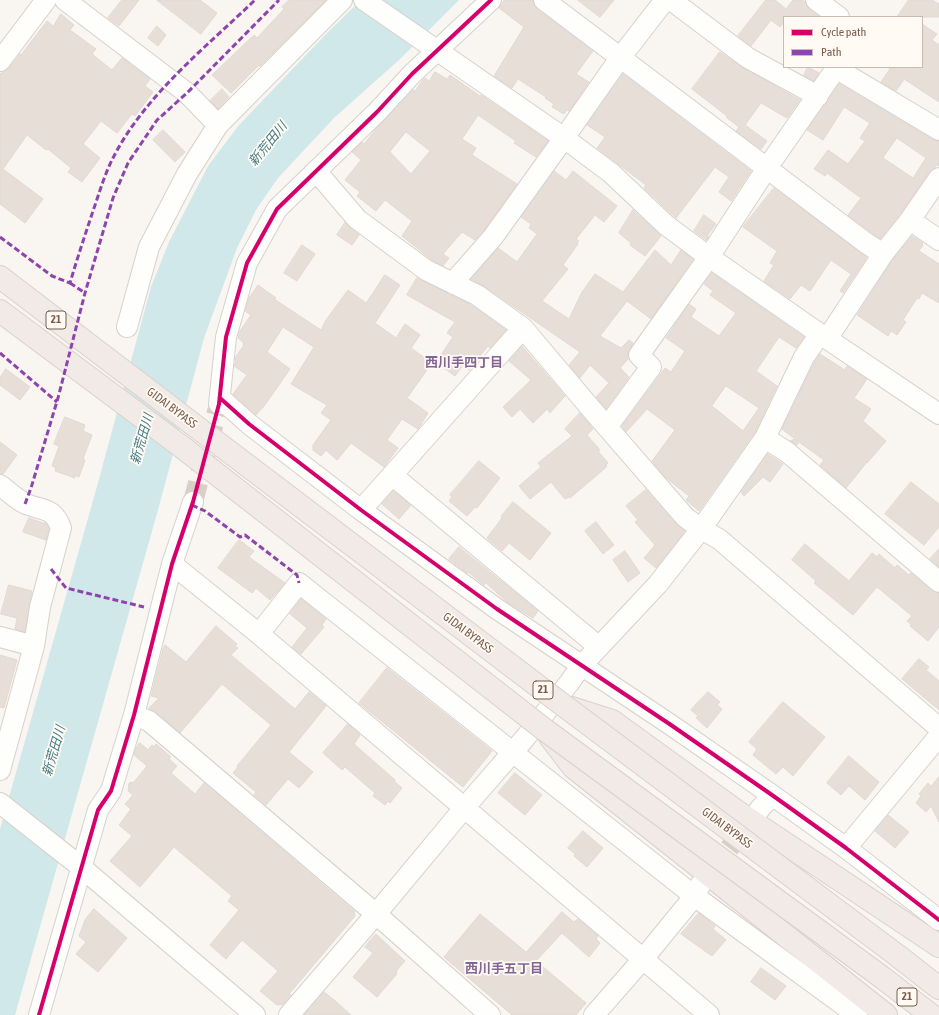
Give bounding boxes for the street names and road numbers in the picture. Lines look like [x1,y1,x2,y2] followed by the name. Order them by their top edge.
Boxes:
[46,311,66,329] road number: 21
[144,384,200,432] street label: GIDAI BYPASS
[440,609,496,657] street label: GIDAI BYPASS
[533,681,553,699] road number: 21
[699,804,755,852] street label: GIDAI BYPASS
[897,988,917,1006] road number: 21

